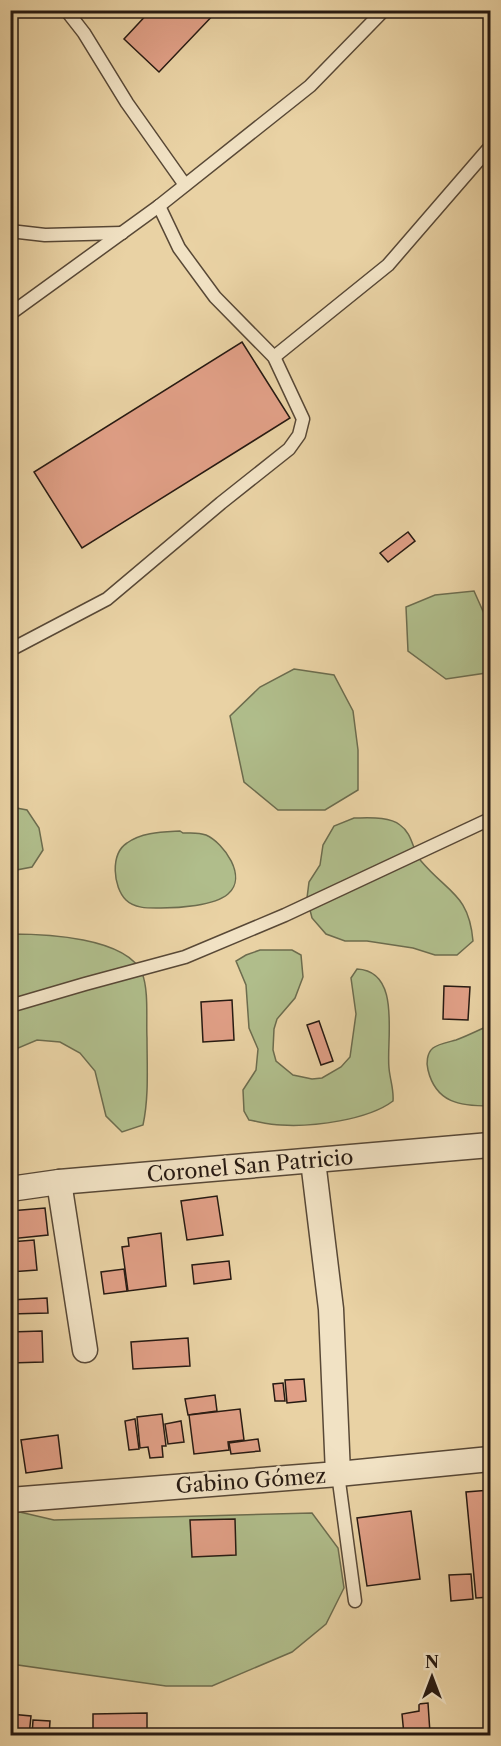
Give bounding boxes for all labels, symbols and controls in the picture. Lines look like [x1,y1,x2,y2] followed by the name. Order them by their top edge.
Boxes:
[146,1144,354,1187] street label: Coronel San Patricio
[175,1463,327,1498] street label: Gabino Gómez
[402,1647,462,1707] north arrow
[425,1652,439,1672] text: N

